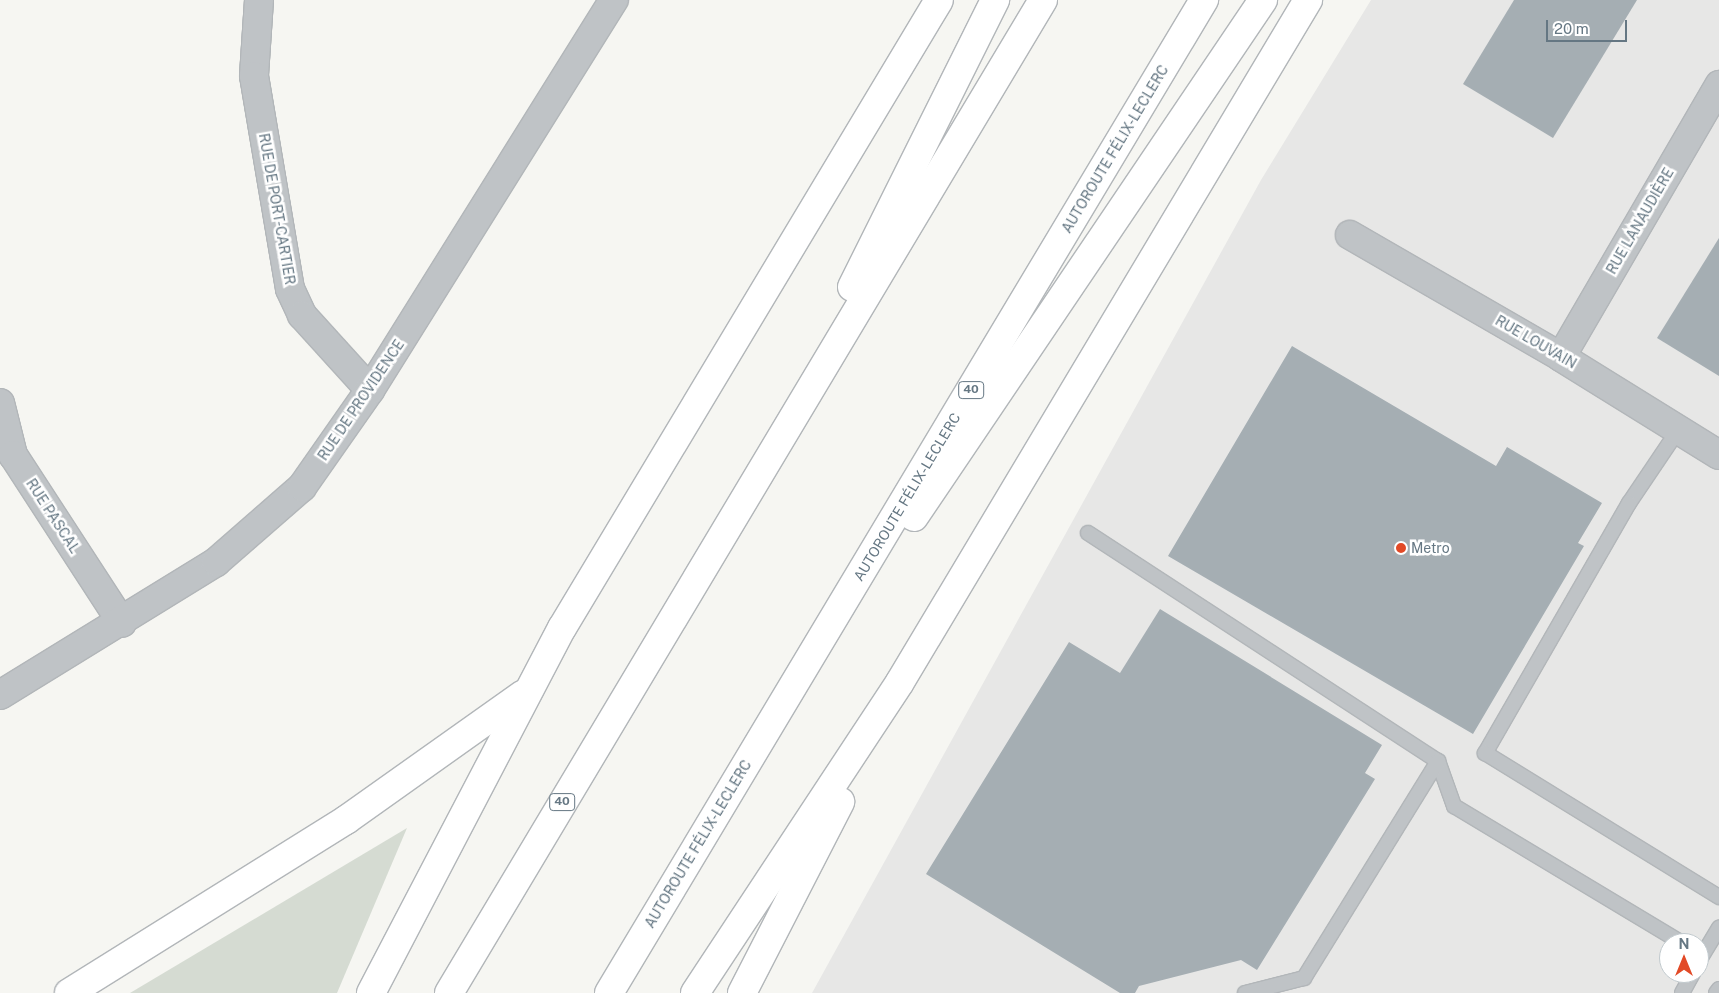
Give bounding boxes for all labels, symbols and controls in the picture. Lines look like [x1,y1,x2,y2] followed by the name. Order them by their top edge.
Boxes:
[1549,10,1630,42] scale bar
[1554,20,1589,37] text: 20 m
[1058,62,1172,236] street label: AUTOROUTE FÉLIX-LECLERC
[255,132,299,286] street label: RUE DE PORT-CARTIER
[1603,165,1677,277] street label: RUE LANAUDIÈRE
[1492,312,1580,372] street label: RUE LOUVAIN
[314,336,408,464] street label: RUE DE PROVIDENCE
[957,380,985,400] road number: 40
[850,410,964,584] street label: AUTOROUTE FÉLIX-LECLERC
[23,476,83,556] street label: RUE PASCAL
[1411,540,1450,556] place label: Metro
[1395,542,1407,554] marker: Metro
[641,757,755,931] street label: AUTOROUTE FÉLIX-LECLERC
[548,792,576,812] road number: 40
[1659,933,1709,983] north arrow
[1679,936,1689,952] text: N

